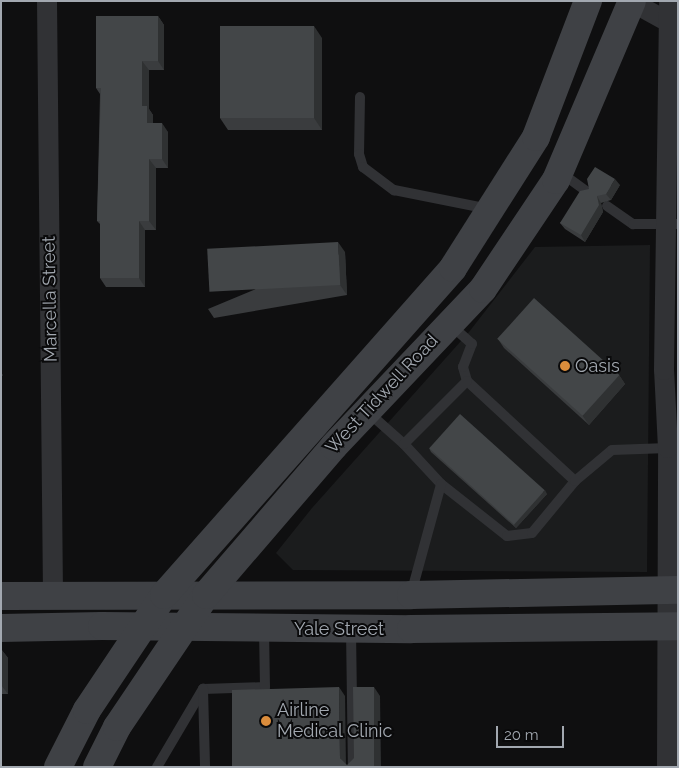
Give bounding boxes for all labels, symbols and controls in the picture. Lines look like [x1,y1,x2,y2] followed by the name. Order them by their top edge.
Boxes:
[38,236,62,362] street label: Marcella Street
[321,330,443,458] street label: West Tidwell Road
[575,355,620,377] place label: Oasis
[559,360,571,372] marker: Oasis
[294,618,384,640] street label: Yale Street
[277,700,393,742] place label: Airline Medical Clinic
[259,714,273,728] marker: Airline Medical Clinic
[499,716,566,748] scale bar
[504,726,539,744] text: 20 m

